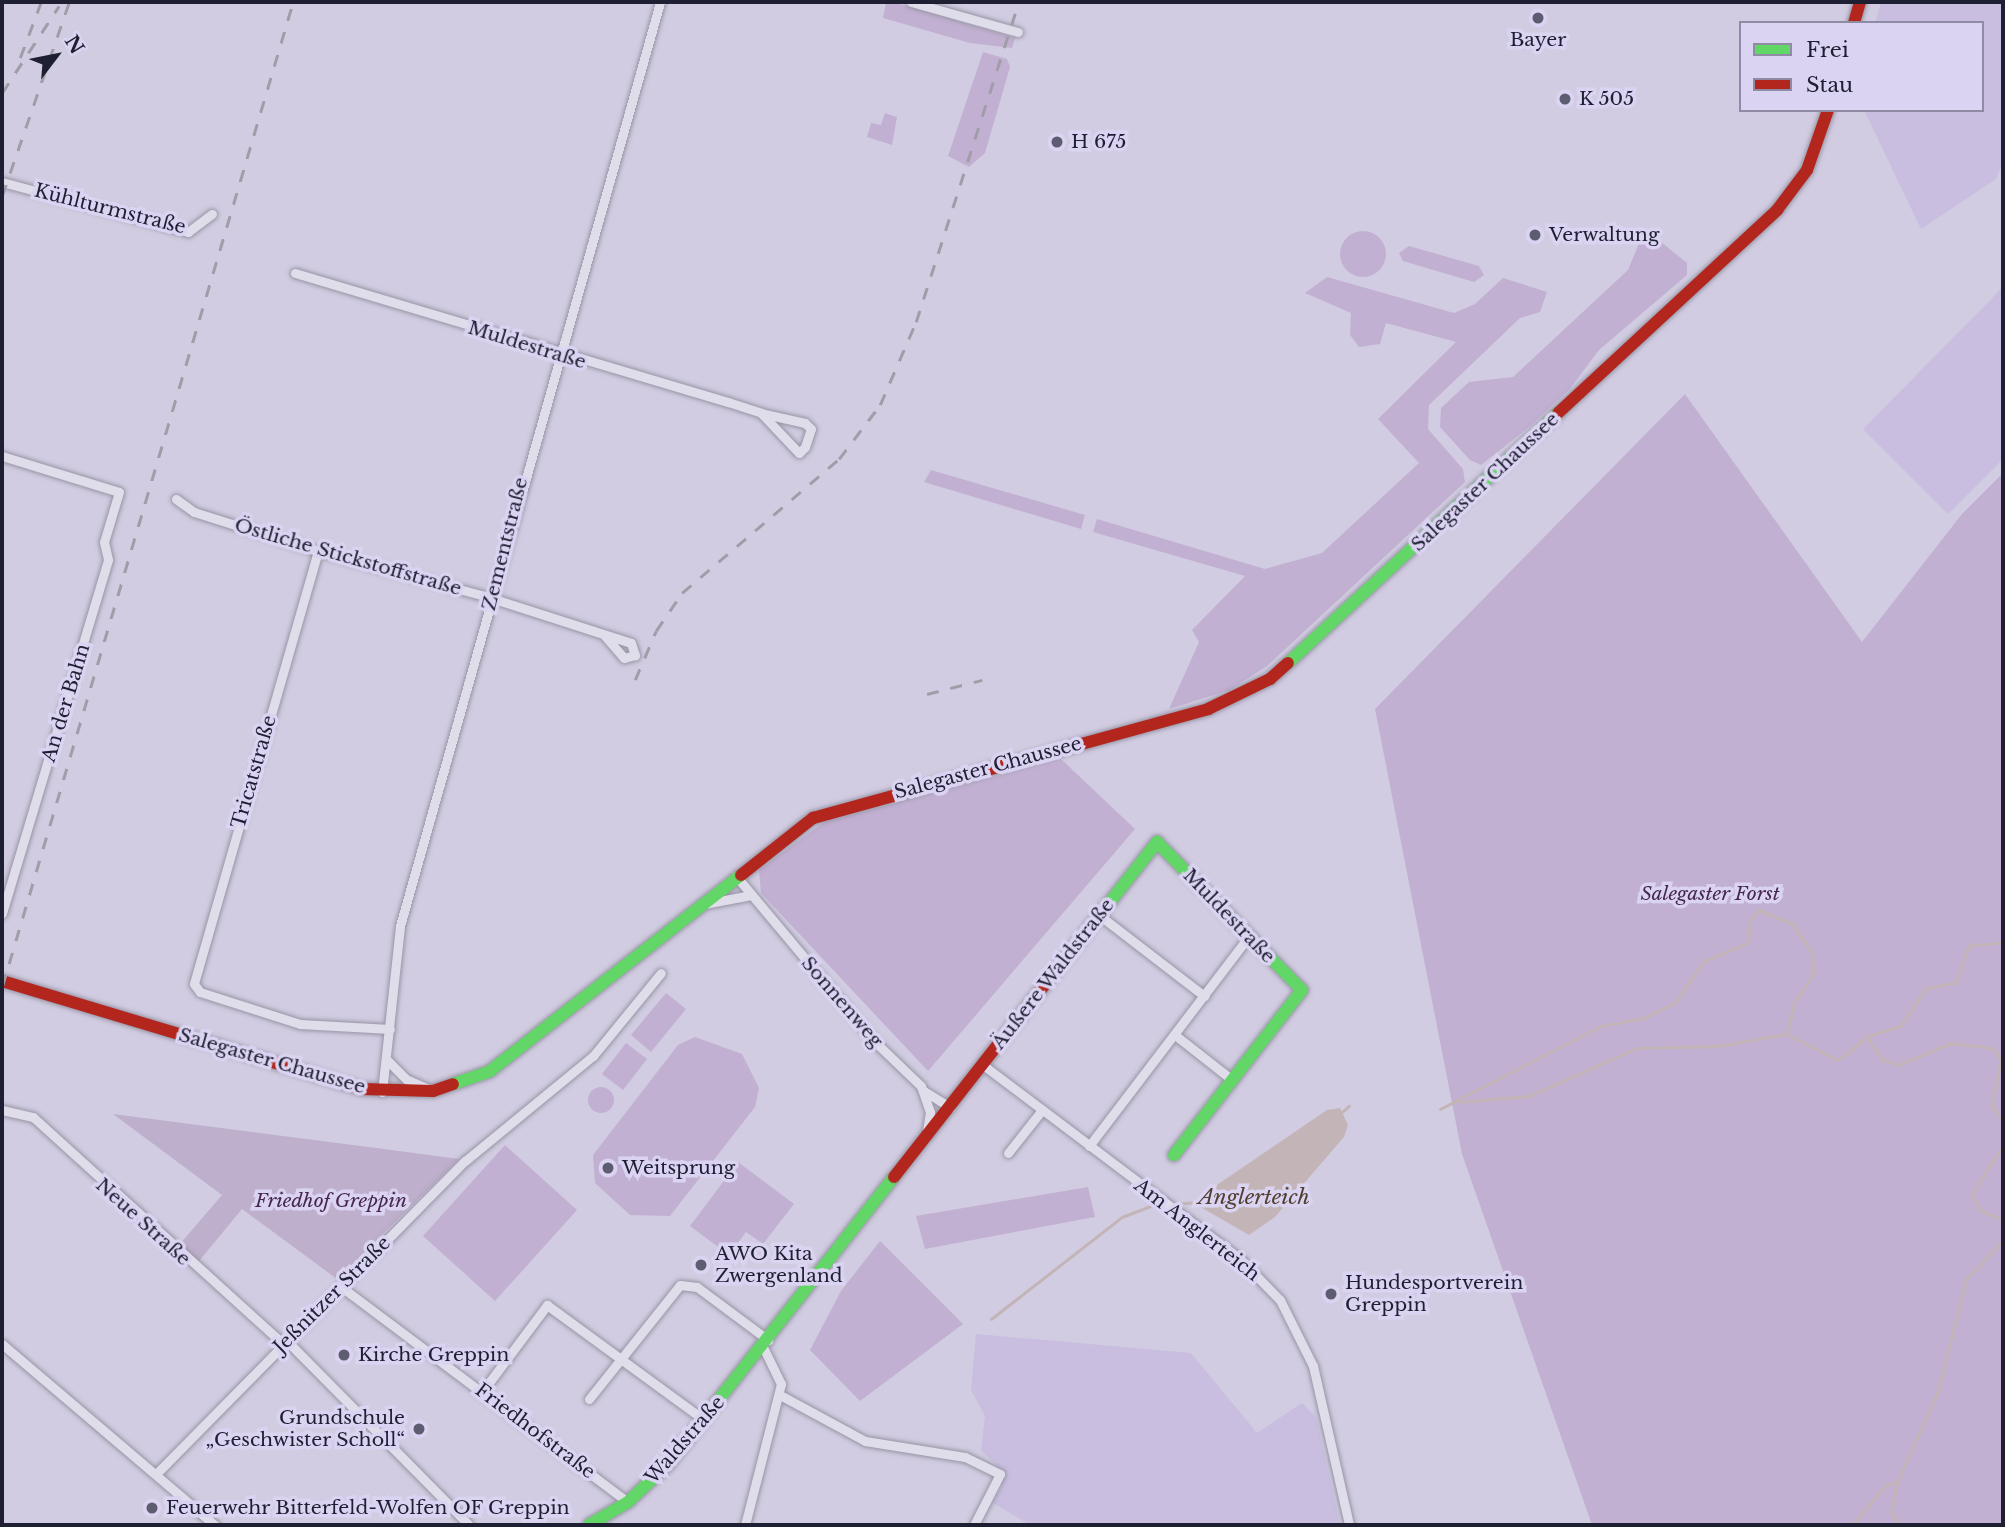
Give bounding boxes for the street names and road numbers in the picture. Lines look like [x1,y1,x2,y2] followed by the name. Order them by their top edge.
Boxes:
[32,179,188,239] street label: Kühlturmstraße
[465,316,589,374] street label: Muldestraße
[1406,408,1564,556] street label: Salegaster Chaussee
[477,475,533,613] street label: Zementstraße
[232,514,464,600] street label: Östliche Stickstoffstraße
[37,641,95,765] street label: An der Bahn
[227,713,281,831] street label: Tricatstraße
[892,732,1084,804] street label: Salegaster Chaussee
[1178,864,1280,968] street label: Muldestraße
[987,894,1119,1054] street label: Äußere Waldstraße
[796,952,888,1052] street label: Sonnenweg
[176,1023,368,1099] street label: Salegaster Chaussee
[91,1174,195,1270] street label: Neue Straße
[1129,1174,1265,1286] street label: Am Anglerteich
[269,1232,395,1358] street label: Jeßnitzer Straße
[470,1378,600,1484] street label: Friedhofstraße
[640,1391,730,1489] street label: Waldstraße

